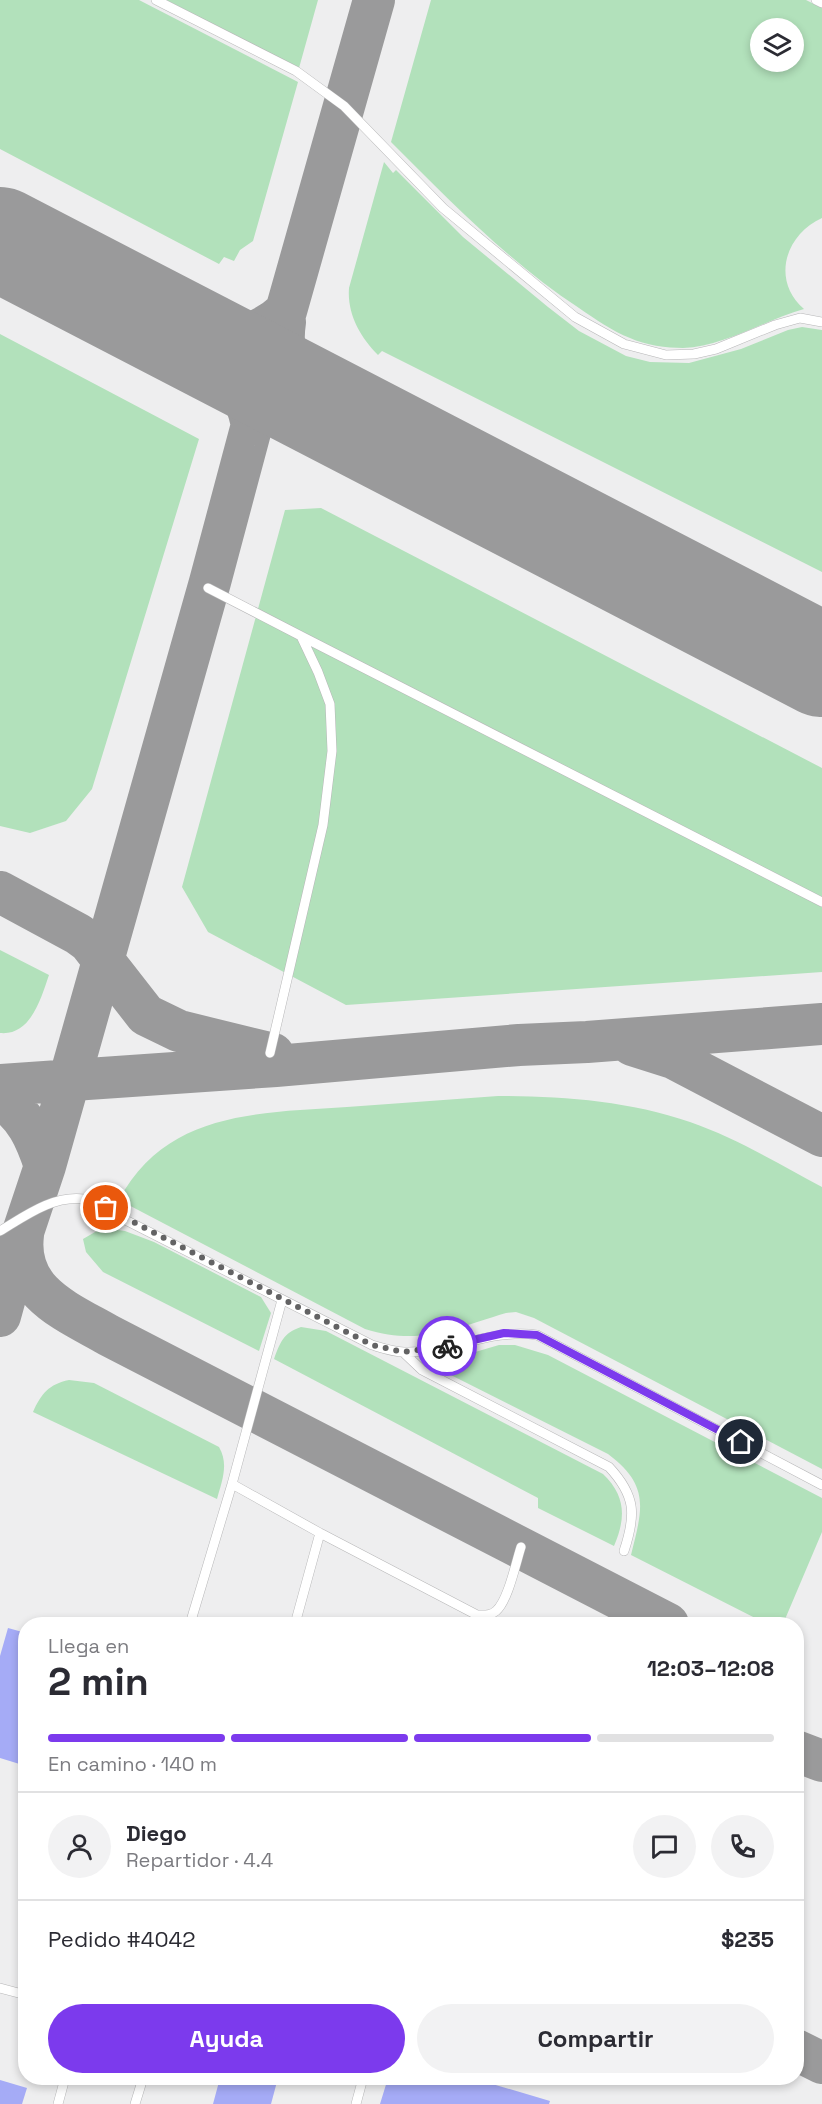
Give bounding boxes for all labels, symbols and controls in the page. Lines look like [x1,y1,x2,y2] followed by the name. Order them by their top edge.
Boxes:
[750,18,804,72] map controls
[750,18,804,72] button: layers
[80,1182,131,1233] pin
[89,1191,122,1224] icon: bag
[417,1316,477,1376] courier
[431,1330,464,1363] icon: bike
[715,1416,766,1467] pin
[724,1425,757,1458] icon: home
[48,1633,129,1659] text: Llega en
[647,1654,774,1682] text: 12:03–12:08
[48,1657,149,1706] text: 2 min
[48,1751,217,1777] text: En camino · 140 m
[48,1815,111,1878] button: person
[633,1815,696,1878] button: chat
[711,1815,774,1878] button: phone
[126,1819,187,1847] text: Diego
[126,1847,273,1873] text: Repartidor · 4.4
[48,1925,196,1953] text: Pedido #4042
[721,1925,774,1953] text: $235
[48,2004,405,2073] button: Ayuda
[417,2004,774,2073] button: Compartir

